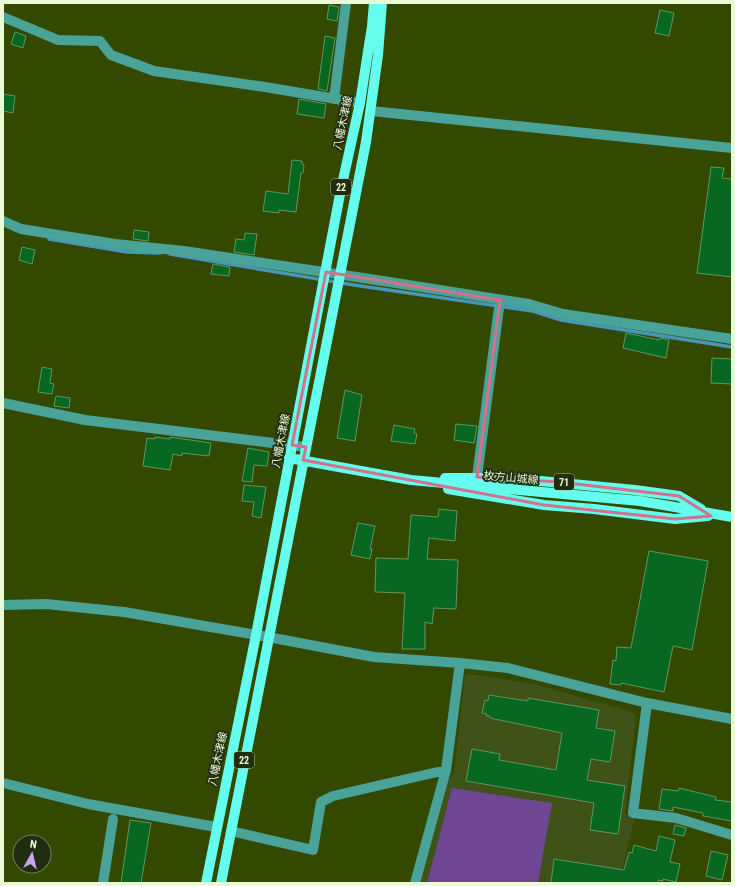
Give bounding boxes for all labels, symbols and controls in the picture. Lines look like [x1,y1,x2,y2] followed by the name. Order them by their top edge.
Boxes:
[331,95,355,151] street label: 八幡木津線
[331,179,351,195] road number: 22
[269,413,293,469] street label: 八幡木津線
[483,469,539,487] street label: 枚方山城線
[554,474,574,490] road number: 71
[206,731,230,787] street label: 八幡木津線
[234,752,254,768] road number: 22
[12,834,52,874] north arrow
[29,838,38,852] text: N

